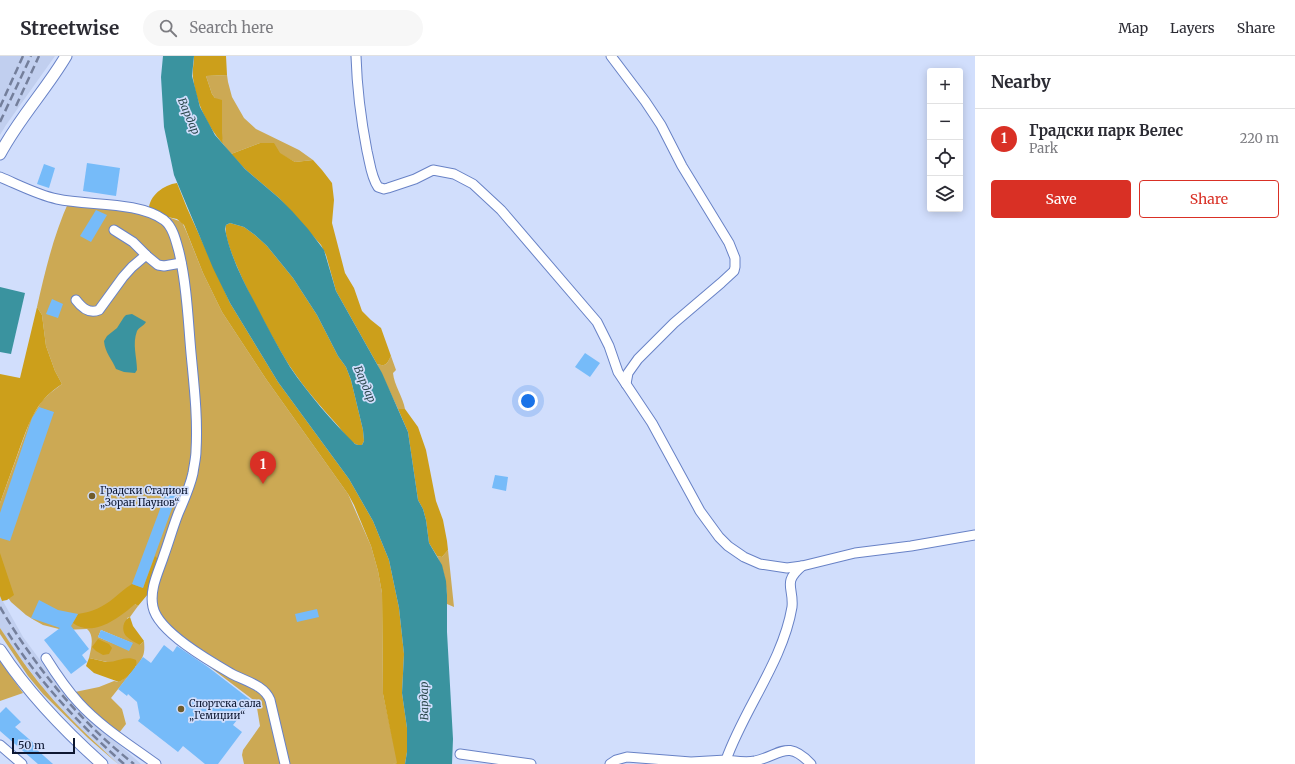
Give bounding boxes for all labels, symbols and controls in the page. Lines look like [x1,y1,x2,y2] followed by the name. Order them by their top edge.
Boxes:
[143,10,423,46] search box
[20,16,119,40] text: Streetwise
[157,17,179,39] icon: search
[189,18,273,37] text: Search here
[1118,19,1148,37] text: Map
[1170,19,1215,37] text: Layers
[1237,19,1275,37] text: Share
[927,68,963,212] map controls
[927,68,963,104] button: +
[991,71,1051,93] text: Nearby
[175,95,203,137] water label: Вардар
[927,104,963,140] button: −
[1029,121,1183,140] text: Градски парк Велес
[1001,130,1007,147] text: 1
[1240,130,1279,147] text: 220 m
[927,140,963,176] button: locate
[1029,140,1058,157] text: Park
[927,176,963,212] button: layers
[991,180,1131,218] button: Save
[1139,180,1279,218] button: Share
[351,363,379,405] water label: Вардар
[518,391,538,411] your location
[250,451,276,484] pin: 1
[100,484,188,509] place label: Градски Стадион „Зоран Паунов“
[87,491,97,501] marker: Градски Стадион „Зоран Паунов“
[417,682,431,720] water label: Вардар
[189,697,262,722] place label: Спортска сала „Гемиџии“
[176,704,186,714] marker: Спортска сала „Гемиџии“
[12,736,75,755] scale bar
[18,738,45,752] text: 50 m

